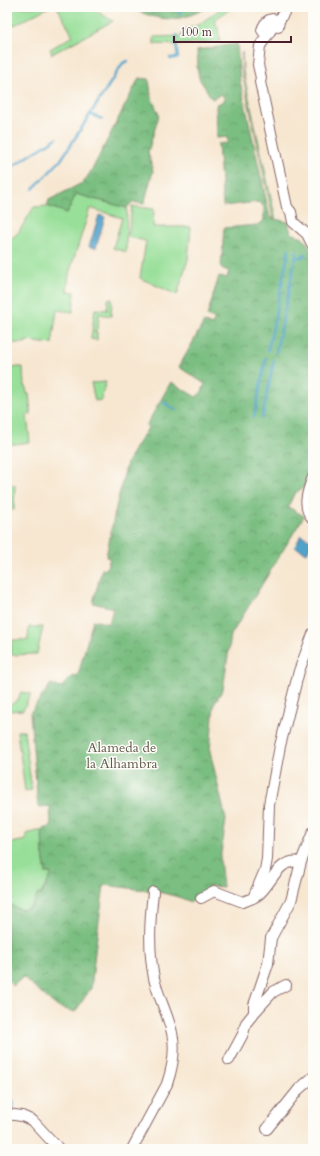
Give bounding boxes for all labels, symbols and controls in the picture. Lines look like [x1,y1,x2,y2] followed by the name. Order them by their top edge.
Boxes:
[174,18,291,44] scale bar
[180,24,213,40] text: 100 m
[86,738,158,773] park label: Alameda de la Alhambra

